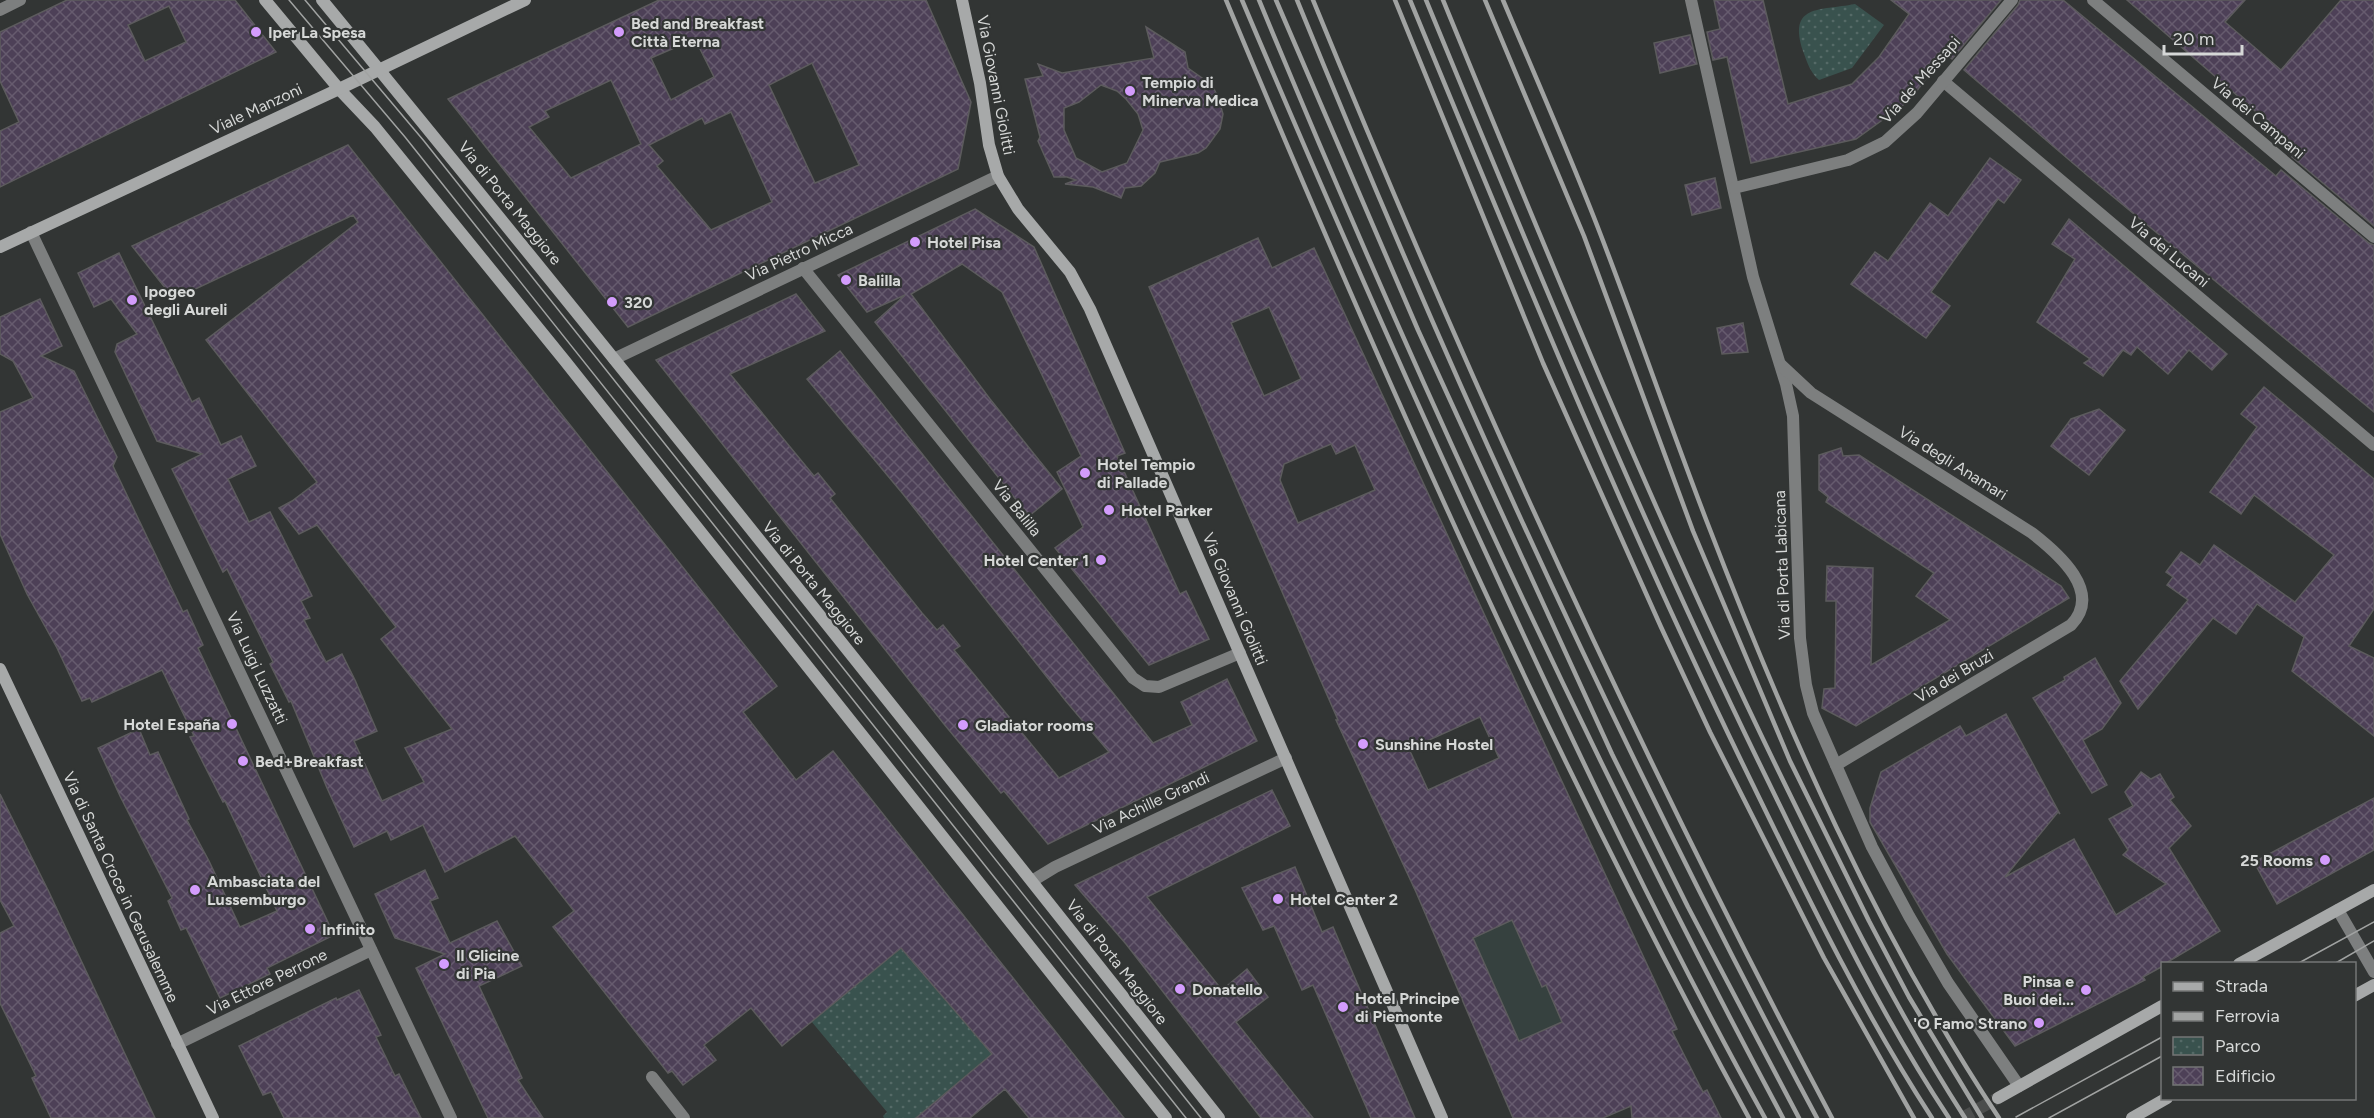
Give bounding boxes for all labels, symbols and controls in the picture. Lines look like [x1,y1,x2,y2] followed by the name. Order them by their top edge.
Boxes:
[631,14,764,51] place label: Bed and Breakfast Città Eterna
[973,14,1019,156] street label: Via Giovanni Giolitti
[2164,18,2242,56] scale bar
[268,23,366,42] place label: Iper La Spesa
[249,25,263,39] marker: Iper La Spesa
[612,25,626,39] marker: Bed and Breakfast Città Eterna
[2173,28,2214,50] text: 20 m
[1876,33,1964,127] street label: Via de' Messapi
[1142,73,1258,110] place label: Tempio di Minerva Medica
[2207,73,2309,163] street label: Via dei Campani
[207,79,305,139] street label: Viale Manzoni
[1123,84,1137,98] marker: Tempio di Minerva Medica
[454,137,566,269] street label: Via di Porta Maggiore
[2125,213,2213,291] street label: Via dei Lucani
[742,219,856,285] street label: Via Pietro Micca
[927,233,1001,252] place label: Hotel Pisa
[908,235,922,249] marker: Hotel Pisa
[858,271,901,290] place label: Balilla
[839,273,853,287] marker: Balilla
[144,282,228,319] place label: Ipogeo degli Aureli
[125,293,139,307] marker: Ipogeo degli Aureli
[624,293,653,312] place label: 320
[605,295,619,309] marker: 320
[1895,422,2011,504] street label: Via degli Anamari
[1097,455,1195,492] place label: Hotel Tempio di Pallade
[1078,466,1092,480] marker: Hotel Tempio di Pallade
[988,476,1046,540] street label: Via Balilla
[1770,490,1794,640] street label: Via di Porta Labicana
[1121,501,1212,520] place label: Hotel Parker
[1102,503,1116,517] marker: Hotel Parker
[758,517,870,649] street label: Via di Porta Maggiore
[1199,530,1271,668] street label: Via Giovanni Giolitti
[983,551,1089,570] place label: Hotel Center 1
[1094,553,1108,567] marker: Hotel Center 1
[223,609,291,727] street label: Via Luigi Luzzatti
[1911,645,1997,707] street label: Via dei Bruzi
[123,715,220,734] place label: Hotel España
[975,716,1094,735] place label: Gladiator rooms
[225,717,239,731] marker: Hotel España
[956,718,970,732] marker: Gladiator rooms
[1375,735,1493,754] place label: Sunshine Hostel
[1356,737,1370,751] marker: Sunshine Hostel
[255,752,364,771] place label: Bed+Breakfast
[236,754,250,768] marker: Bed+Breakfast
[1090,768,1212,838] street label: Via Achille Grandi
[59,769,183,1006] street label: Via di Santa Croce in Gerusalemme
[2240,851,2314,870] place label: 25 Rooms
[2318,853,2332,867] marker: 25 Rooms
[207,872,320,909] place label: Ambasciata del Lussemburgo
[188,883,202,897] marker: Ambasciata del Lussemburgo
[1290,890,1398,909] place label: Hotel Center 2
[1271,892,1285,906] marker: Hotel Center 2
[1062,896,1172,1029] street label: Via di Porta Maggiore
[322,920,375,939] place label: Infinito
[303,922,317,936] marker: Infinito
[204,945,330,1019] street label: Via Ettore Perrone
[456,946,519,983] place label: Il Glicine di Pia
[437,957,451,971] marker: Il Glicine di Pia
[2161,962,2356,1100] legend
[2003,972,2074,1009] place label: Pinsa e Buoi dei...
[2215,975,2268,997] text: Strada
[1192,980,1262,999] place label: Donatello
[1173,982,1187,996] marker: Donatello
[2079,983,2093,997] marker: Pinsa e Buoi dei...
[1355,989,1460,1026] place label: Hotel Principe di Piemonte
[1336,1000,1350,1014] marker: Hotel Principe di Piemonte
[2215,1005,2280,1027] text: Ferrovia
[1913,1014,2027,1033] place label: 'O Famo Strano
[2032,1016,2046,1030] marker: 'O Famo Strano
[2215,1035,2261,1057] text: Parco
[2215,1065,2276,1087] text: Edificio

